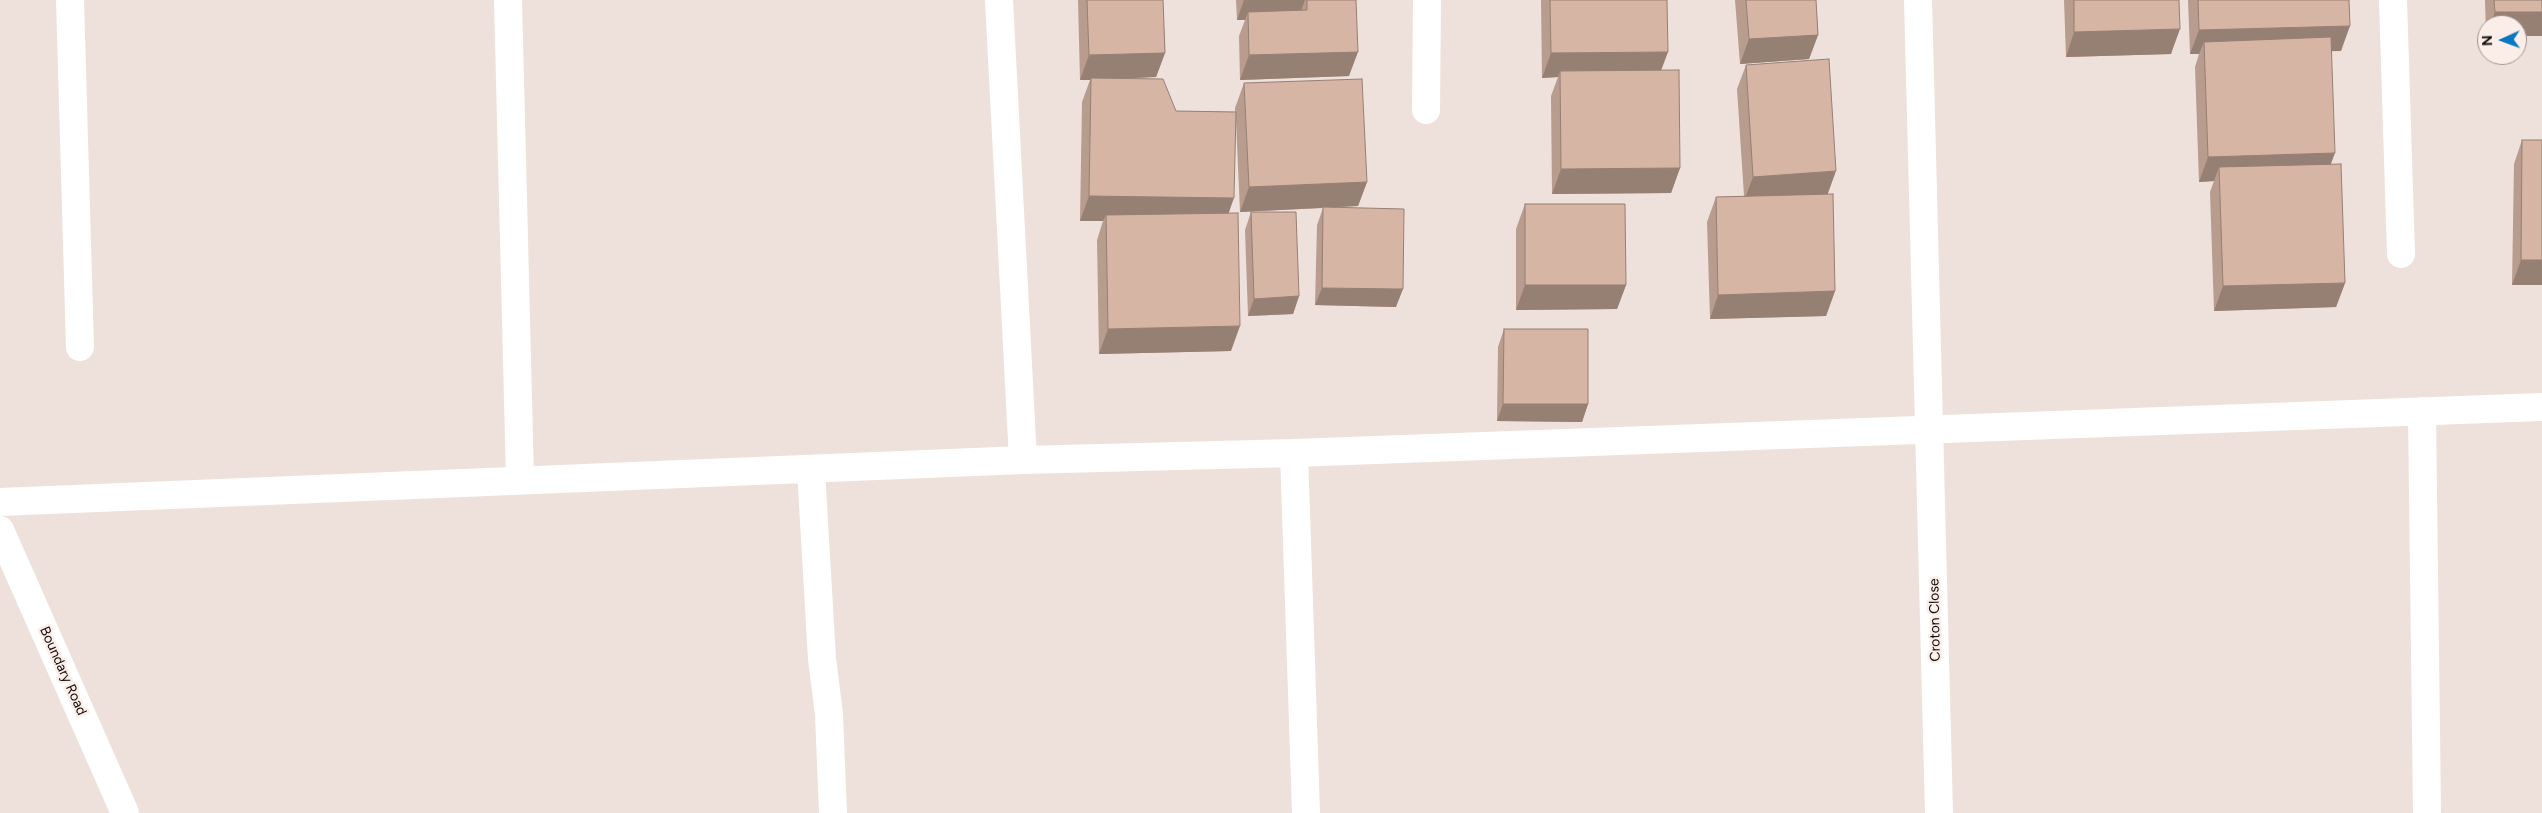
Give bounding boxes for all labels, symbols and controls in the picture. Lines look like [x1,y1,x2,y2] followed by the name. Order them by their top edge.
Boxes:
[2477,15,2527,65] north arrow
[2479,35,2496,46] text: N
[1926,578,1944,662] street label: Croton Close
[36,624,90,718] street label: Boundary Road

